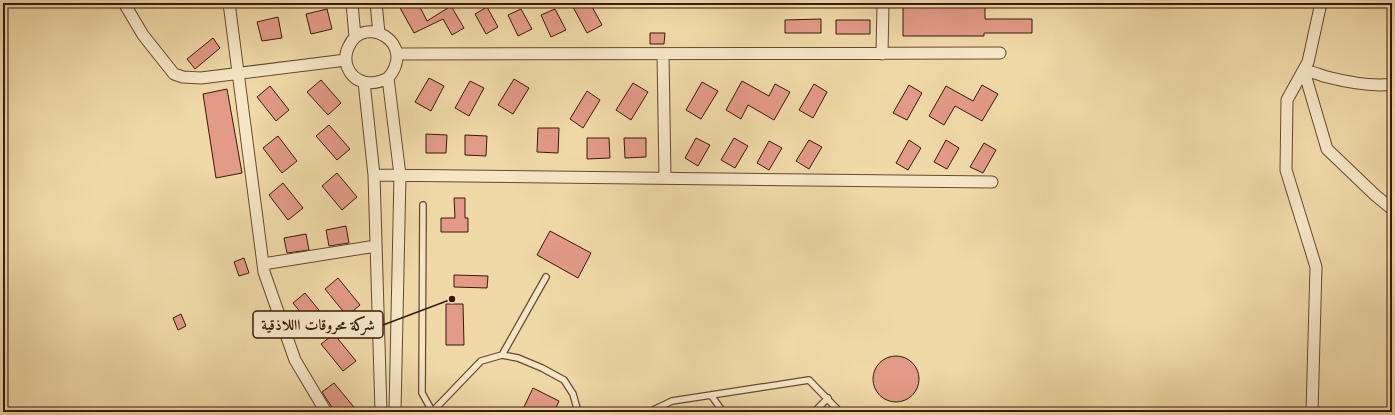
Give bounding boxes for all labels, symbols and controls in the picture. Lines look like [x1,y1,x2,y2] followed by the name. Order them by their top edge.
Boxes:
[253,311,383,338] callout: شركة محروقات االلاذقية
[261,315,375,336] text: شركة محروقات االلاذقية

